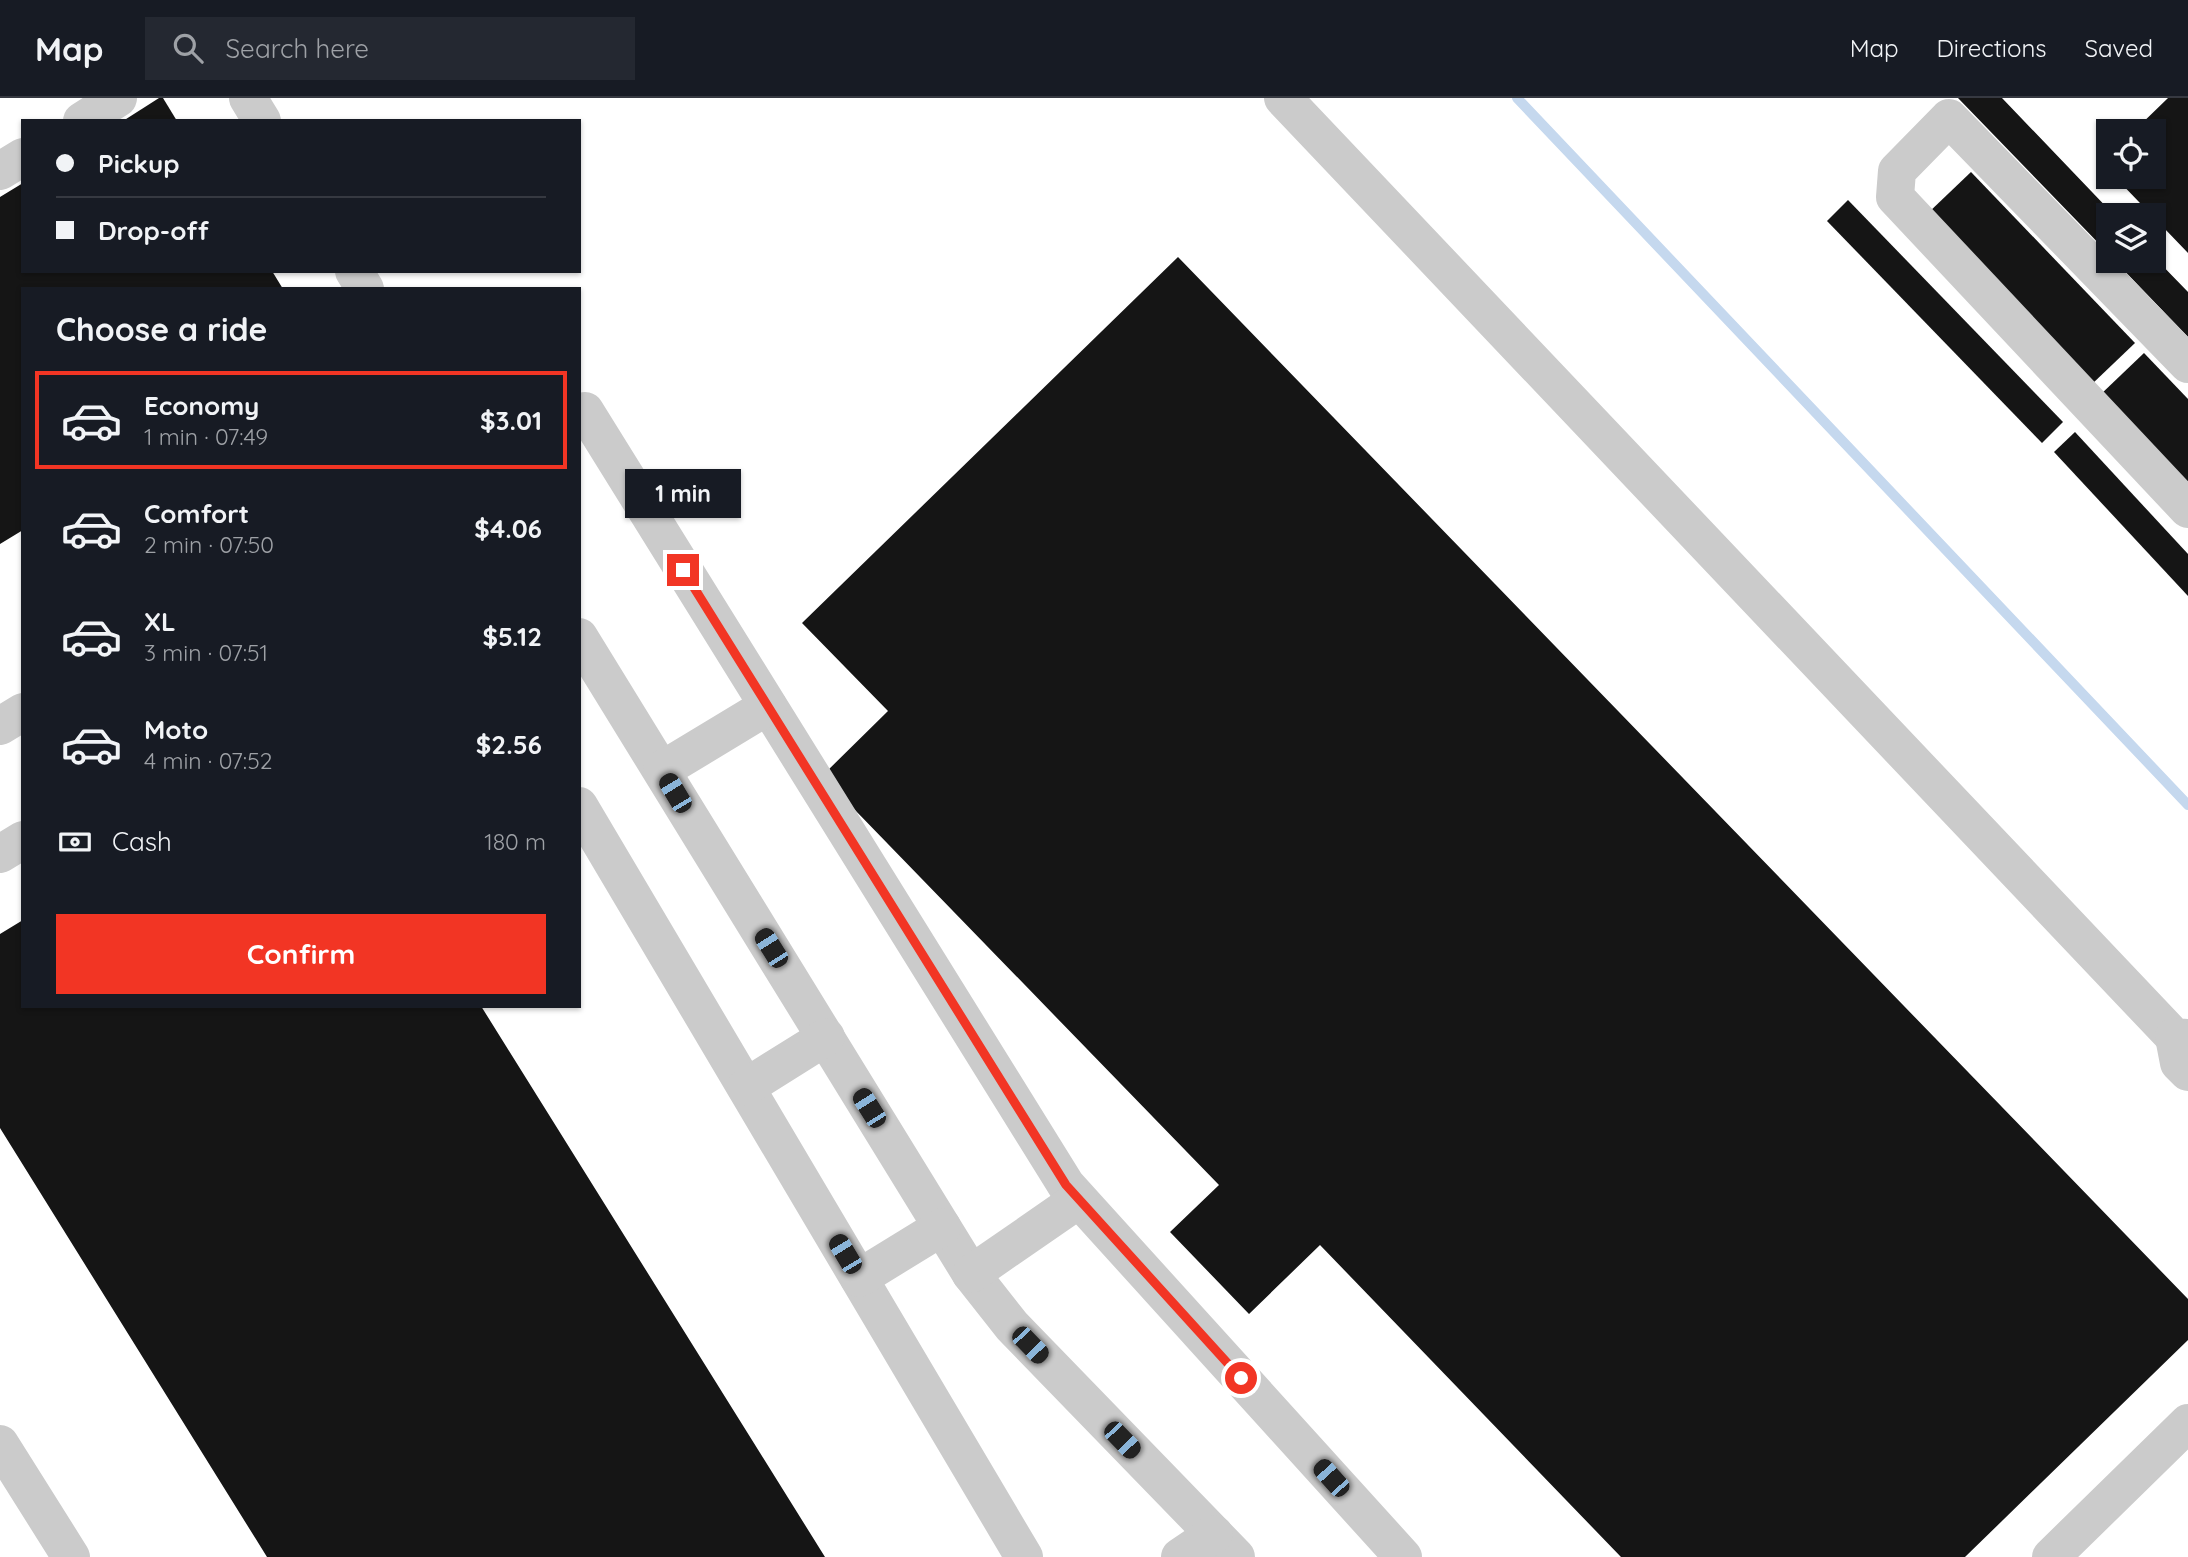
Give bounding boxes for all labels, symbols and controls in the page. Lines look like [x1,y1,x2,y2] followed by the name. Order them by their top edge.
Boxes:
[145,17,635,80] search box
[35,28,103,69] text: Map
[169,29,207,67] icon: search
[225,32,369,65] text: Search here
[1850,33,1899,63] text: Map
[1937,33,2047,63] text: Directions
[2085,33,2153,63] text: Saved
[2096,119,2166,273] map controls
[2096,119,2166,189] button: locate
[98,147,180,180] text: Pickup
[2096,203,2166,273] button: layers
[98,214,209,247] text: Drop-off
[56,309,268,349] text: Choose a ride
[60,389,123,452] icon: car
[144,389,259,422] text: Economy
[480,404,542,437] text: $3.01
[144,422,268,451] text: 1 min · 07:49
[625,468,741,518] callout: 1 min
[655,479,711,508] text: 1 min
[60,497,123,560] icon: car
[144,497,249,530] text: Comfort
[474,512,542,545] text: $4.06
[144,530,274,559] text: 2 min · 07:50
[667,554,699,586] route end
[60,605,123,668] icon: car
[144,605,176,638] text: XL
[482,620,542,653] text: $5.12
[144,638,268,667] text: 3 min · 07:51
[60,713,123,776] icon: car
[144,713,208,746] text: Moto
[476,728,542,761] text: $2.56
[144,746,272,775] text: 4 min · 07:52
[656,770,695,816] car
[56,823,94,861] icon: cash
[112,825,172,858] text: Cash
[484,827,546,856] text: 180 m
[56,914,546,994] button: Confirm
[751,925,792,971] car
[849,1085,890,1131] car
[826,1231,865,1277] car
[1008,1323,1053,1367] car
[1225,1362,1257,1394] route start
[1100,1418,1145,1462] car
[1310,1455,1353,1501] car

